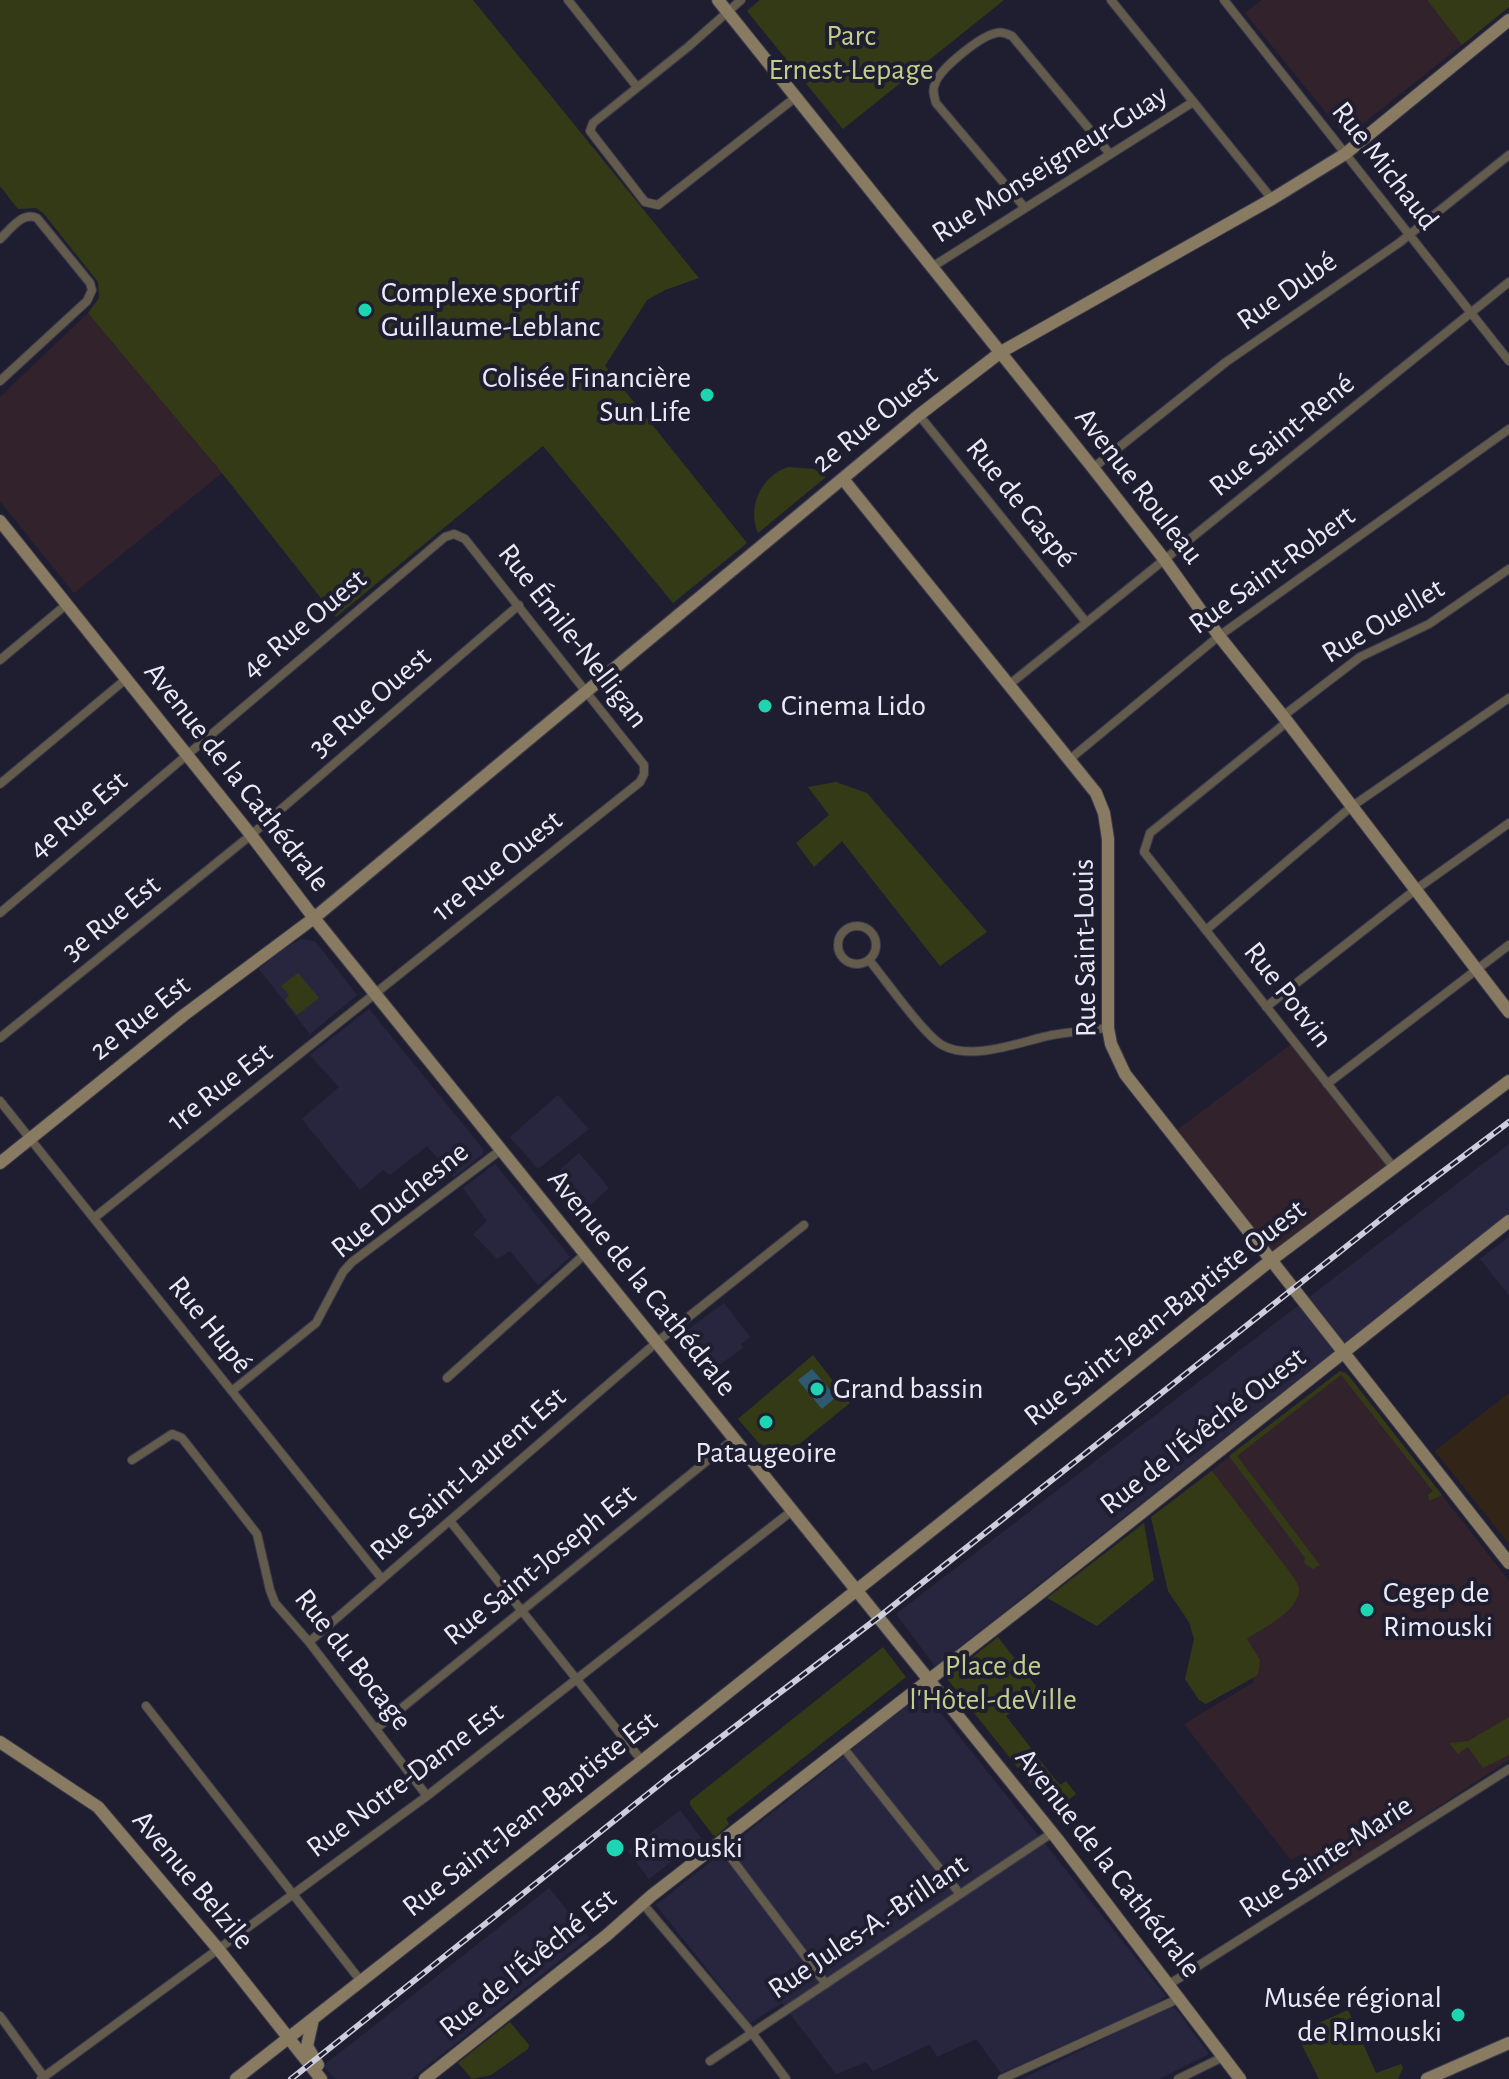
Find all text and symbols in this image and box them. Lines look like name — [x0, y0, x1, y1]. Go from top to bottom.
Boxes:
park label: Parc Ernest-Lepage — [768, 18, 934, 88]
street label: Rue Monseigneur-Guay — [926, 77, 1174, 251]
street label: Rue Michaud — [1324, 95, 1446, 237]
street label: Rue Dubé — [1230, 244, 1344, 338]
place label: Complexe sportif Guillaume-Leblanc — [381, 275, 600, 346]
marker: Complexe sportif Guillaume-Leblanc — [356, 301, 374, 319]
street label: 2e Rue Ouest — [805, 357, 945, 481]
place label: Colisée Financière Sun Life — [482, 360, 691, 430]
street label: Rue Saint-René — [1202, 365, 1362, 505]
marker: Colisée Financière Sun Life — [698, 386, 716, 404]
street label: Avenue Rouleau — [1067, 401, 1211, 571]
street label: Rue de Gaspé — [958, 431, 1084, 575]
street label: Rue Saint-Robert — [1182, 498, 1362, 642]
street label: Rue Émile-Nelligan — [490, 537, 656, 735]
street label: 4e Rue Ouest — [234, 561, 374, 687]
street label: Rue Ouellet — [1315, 570, 1451, 672]
street label: 3e Rue Ouest — [302, 639, 438, 765]
street label: Avenue de la Cathédrale — [136, 655, 338, 899]
place label: Cinema Lido — [781, 688, 926, 724]
marker: Cinema Lido — [756, 697, 774, 715]
street label: 4e Rue Est — [21, 763, 135, 867]
street label: 1re Rue Ouest — [424, 802, 570, 930]
street label: Rue Saint-Louis — [1065, 859, 1105, 1037]
street label: 3e Rue Est — [54, 867, 168, 969]
street label: Rue Potvin — [1236, 935, 1340, 1055]
street label: 2e Rue Est — [83, 968, 197, 1068]
street label: 1re Rue Est — [160, 1035, 280, 1139]
street label: Rue Duchesne — [324, 1134, 476, 1266]
street label: Avenue de la Cathédrale — [539, 1162, 745, 1404]
street label: Rue Saint-Jean-Baptiste Ouest — [1017, 1192, 1313, 1434]
street label: Rue Hupé — [160, 1269, 260, 1381]
street label: Rue de l'Évêché Ouest — [1093, 1339, 1313, 1523]
place label: Grand bassin — [833, 1371, 984, 1407]
street label: Rue Saint-Laurent Est — [363, 1379, 573, 1569]
marker: Grand bassin — [808, 1380, 826, 1398]
marker: Pataugeoire — [757, 1413, 775, 1431]
place label: Pataugeoire — [695, 1435, 837, 1471]
street label: Rue Saint-Joseph Est — [437, 1476, 643, 1654]
place label: Cegep de Rimouski — [1383, 1575, 1493, 1646]
street label: Rue du Bocage — [286, 1582, 420, 1738]
marker: Cegep de Rimouski — [1358, 1601, 1376, 1619]
park label: Place de l'Hôtel-deVille — [909, 1648, 1077, 1718]
street label: Rue Notre-Dame Est — [300, 1694, 510, 1866]
street label: Rue Saint-Jean-Baptiste Est — [395, 1703, 665, 1925]
street label: Avenue de la Cathédrale — [1007, 1741, 1209, 1985]
street label: Rue Sainte-Marie — [1233, 1788, 1419, 1926]
street label: Avenue Belzile — [124, 1803, 262, 1957]
place label: Rimouski — [633, 1830, 743, 1866]
marker: Rimouski — [604, 1837, 626, 1859]
street label: Rue Jules-A.-Brillant — [761, 1847, 975, 2007]
street label: Rue de l'Évêché Est — [432, 1881, 624, 2045]
place label: Musée régional de RImouski — [1264, 1980, 1442, 2050]
marker: Musée régional de RImouski — [1449, 2006, 1467, 2024]

